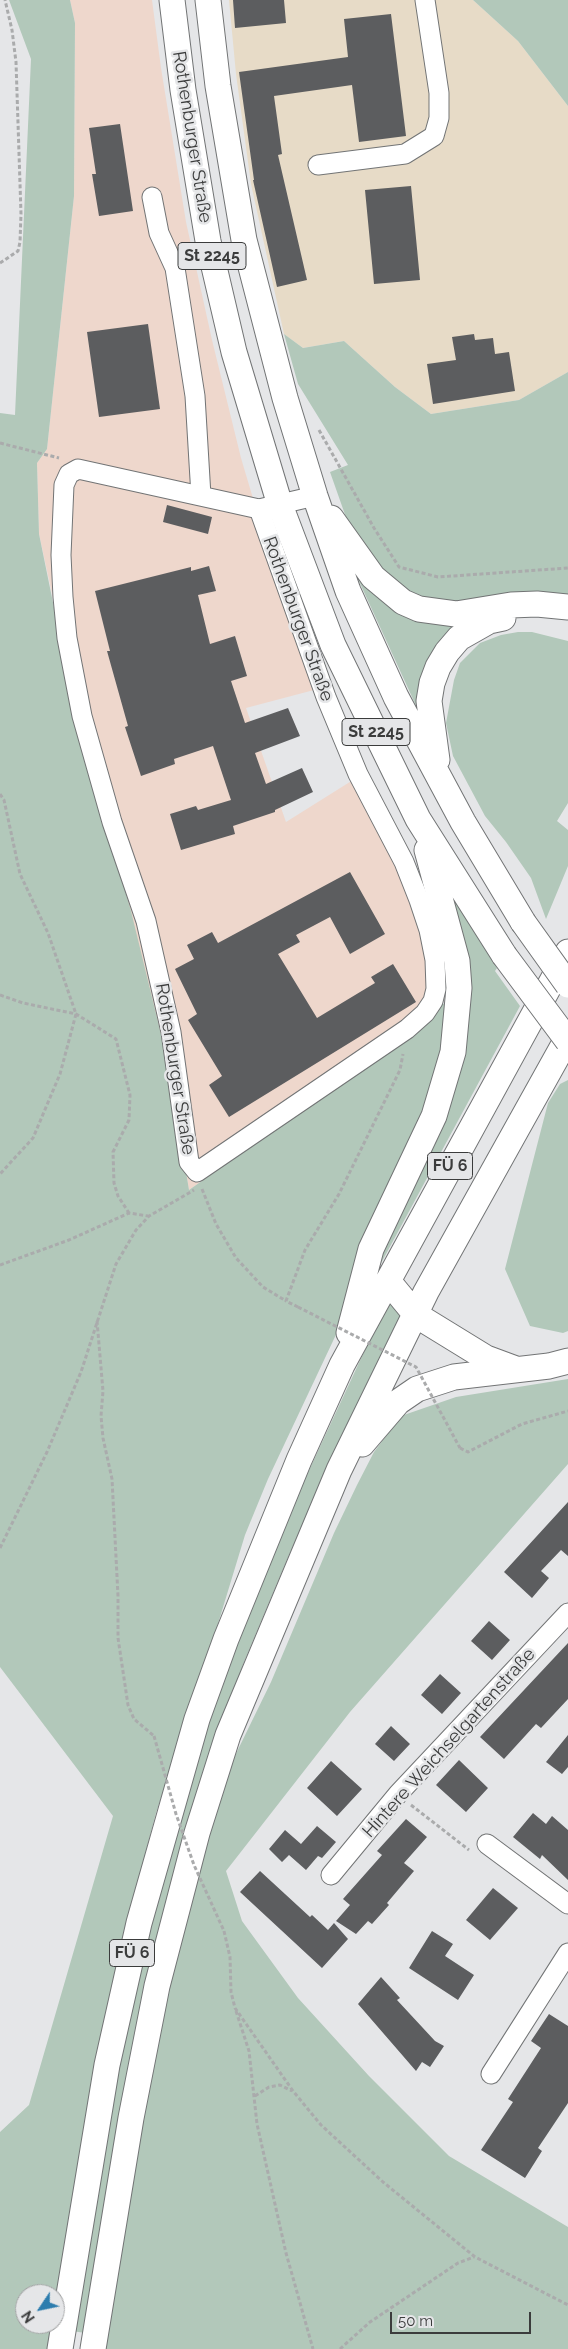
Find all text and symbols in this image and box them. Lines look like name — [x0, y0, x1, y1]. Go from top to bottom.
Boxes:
street label: Rothenburger Straße — [168, 50, 216, 224]
road number: St 2245 — [178, 242, 246, 270]
street label: Rothenburger Straße — [258, 534, 338, 704]
road number: St 2245 — [342, 719, 410, 746]
street label: Rothenburger Straße — [151, 982, 199, 1156]
road number: FÜ 6 — [428, 1152, 472, 1180]
street label: Hintere Weichselgartenstraße — [358, 1644, 540, 1842]
road number: FÜ 6 — [110, 1940, 154, 1966]
north arrow — [15, 2284, 65, 2334]
scale bar — [393, 2302, 534, 2334]
text: N — [19, 2308, 38, 2326]
text: 50 m — [398, 2312, 433, 2330]

